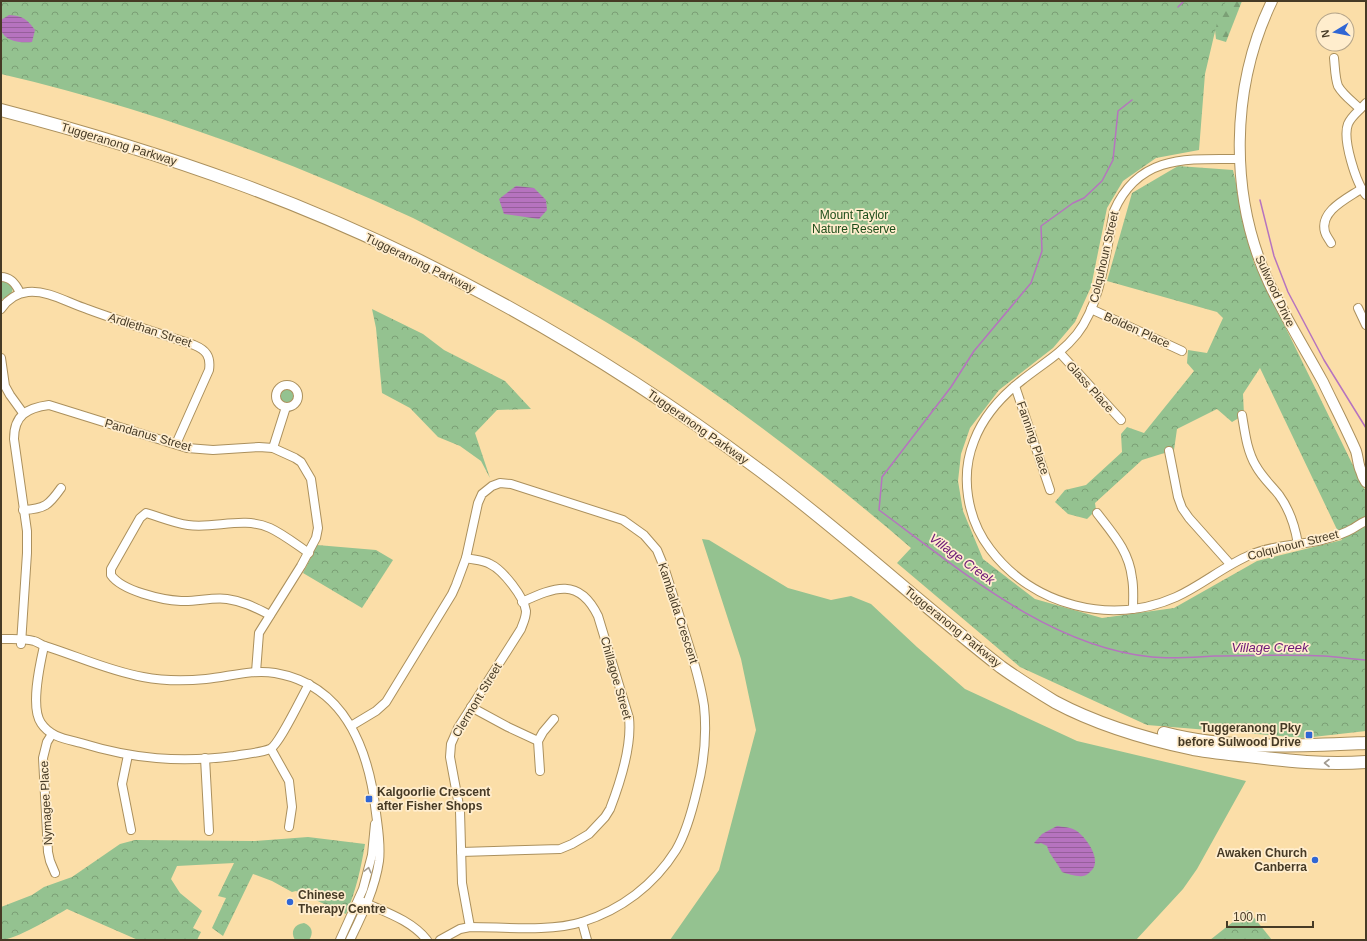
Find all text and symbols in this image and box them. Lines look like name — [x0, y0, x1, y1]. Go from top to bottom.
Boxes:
north arrow — [1315, 12, 1355, 52]
text: N — [1319, 29, 1332, 39]
street label: Tuggeranong Parkway — [59, 120, 179, 168]
park label: Mount Taylor Nature Reserve — [812, 208, 896, 236]
street label: Colquhoun Street — [1087, 209, 1121, 304]
street label: Tuggeranong Parkway — [363, 230, 477, 296]
street label: Sulwood Drive — [1252, 253, 1298, 329]
street label: Bolden Place — [1102, 309, 1172, 351]
street label: Ardlethan Street — [107, 310, 194, 350]
street label: Glass Place — [1063, 359, 1117, 416]
street label: Tuggeranong Parkway — [645, 387, 751, 467]
street label: Fanning Place — [1014, 399, 1052, 477]
street label: Pandanus Street — [103, 416, 194, 454]
street label: Colquhoun Street — [1246, 527, 1341, 563]
water label: Village Creek — [926, 530, 999, 589]
street label: Kambalda Crescent — [655, 561, 701, 666]
street label: Tuggeranong Parkway — [902, 584, 1004, 670]
street label: Chillagoe Street — [598, 635, 635, 722]
water label: Village Creek — [1231, 640, 1310, 655]
street label: Clermont Street — [449, 660, 505, 740]
place label: Tuggeranong Pky before Sulwood Drive — [1178, 721, 1301, 749]
marker: Tuggeranong Pky before Sulwood Drive — [1304, 730, 1314, 740]
one-way arrow — [1324, 759, 1330, 767]
street label: Nymagee Place — [37, 760, 55, 846]
place label: Kalgoorlie Crescent after Fisher Shops — [377, 785, 490, 813]
marker: Kalgoorlie Crescent after Fisher Shops — [364, 794, 374, 804]
place label: Awaken Church Canberra — [1217, 846, 1307, 874]
marker: Awaken Church Canberra — [1310, 855, 1320, 865]
one-way arrow — [363, 867, 372, 874]
place label: Chinese Therapy Centre — [298, 888, 386, 916]
marker: Chinese Therapy Centre — [285, 897, 295, 907]
scale bar — [1227, 903, 1313, 929]
text: 100 m — [1233, 910, 1266, 924]

